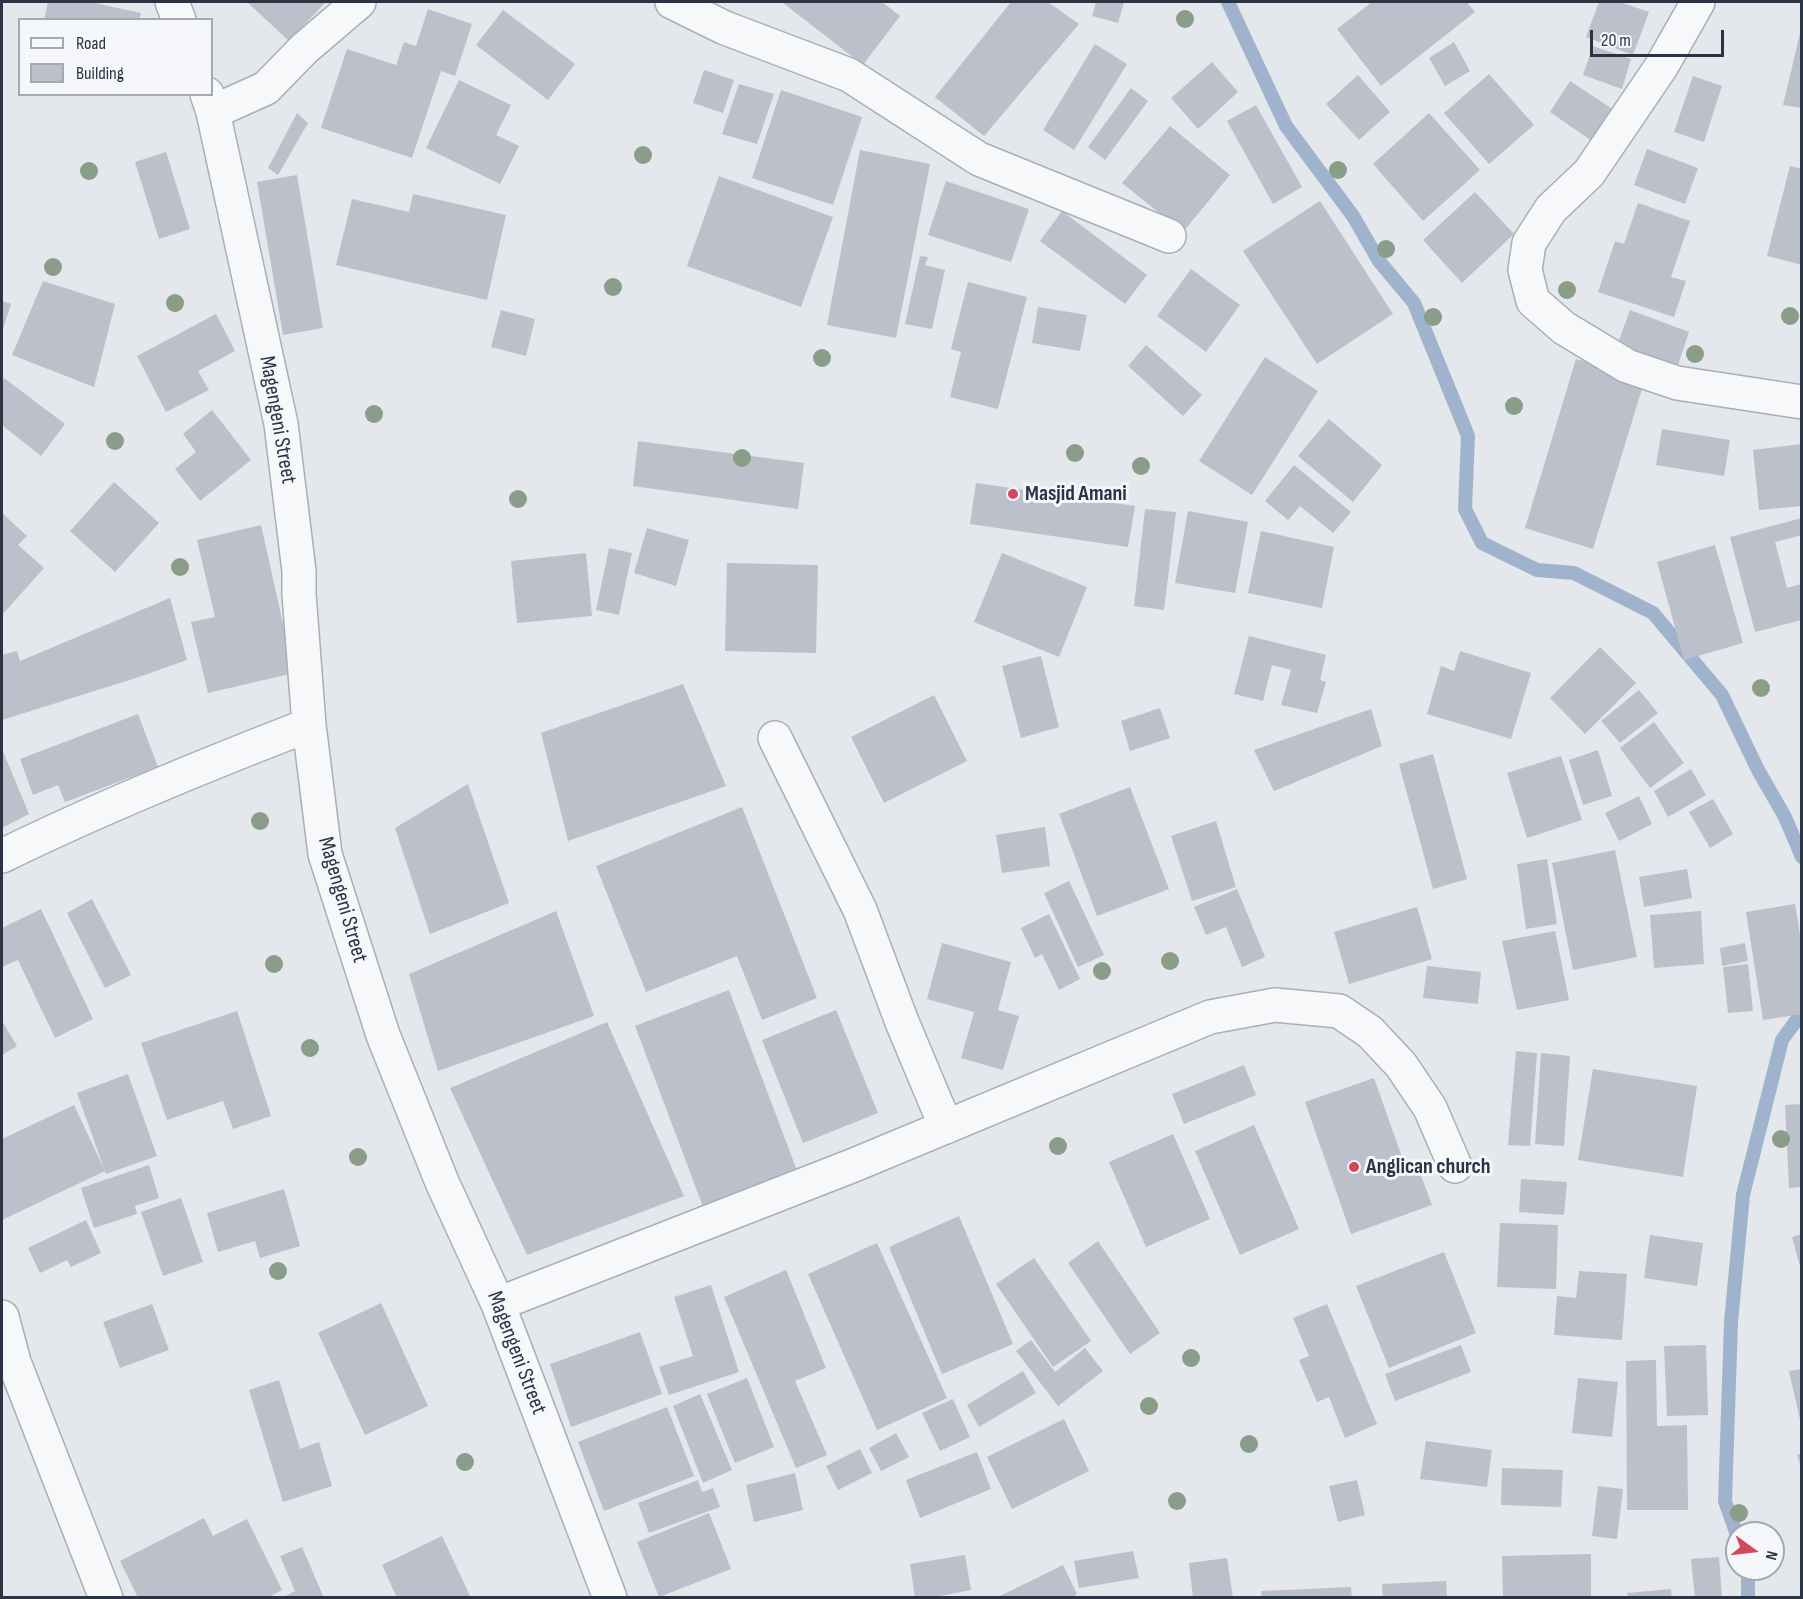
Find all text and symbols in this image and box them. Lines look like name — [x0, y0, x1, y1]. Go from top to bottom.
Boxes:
legend — [18, 18, 213, 96]
scale bar — [1593, 18, 1726, 56]
text: 20 m — [1601, 30, 1631, 51]
text: Road — [76, 33, 106, 54]
text: Building — [76, 63, 124, 84]
street label: Magengeni Street — [253, 354, 301, 486]
place label: Masjid Amani — [1025, 481, 1127, 507]
marker: Masjid Amani — [1006, 487, 1020, 501]
street label: Magengeni Street — [311, 834, 373, 966]
place label: Anglican church — [1366, 1154, 1491, 1180]
marker: Anglican church — [1347, 1160, 1361, 1174]
street label: Magengeni Street — [480, 1288, 552, 1418]
north arrow — [1725, 1521, 1785, 1581]
text: N — [1761, 1549, 1781, 1562]

